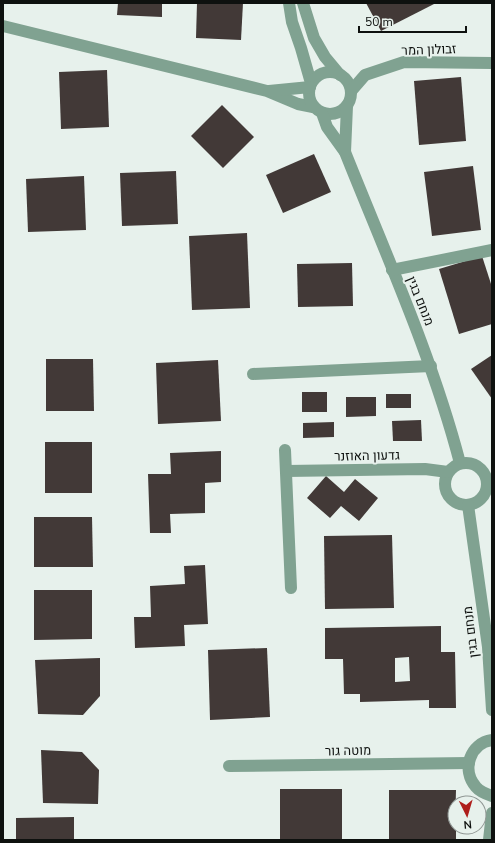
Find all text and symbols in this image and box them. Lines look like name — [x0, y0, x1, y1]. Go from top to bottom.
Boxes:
scale bar — [359, 8, 466, 34]
text: 50 m — [365, 14, 393, 30]
street label: זבולון המר — [401, 40, 457, 60]
street label: מנחם בגין — [402, 274, 438, 328]
street label: גדעון האוזנר — [334, 446, 400, 466]
street label: מנחם בגין — [459, 605, 483, 659]
street label: מוטה גור — [325, 742, 371, 760]
north arrow — [447, 795, 487, 835]
text: N — [463, 817, 473, 832]

